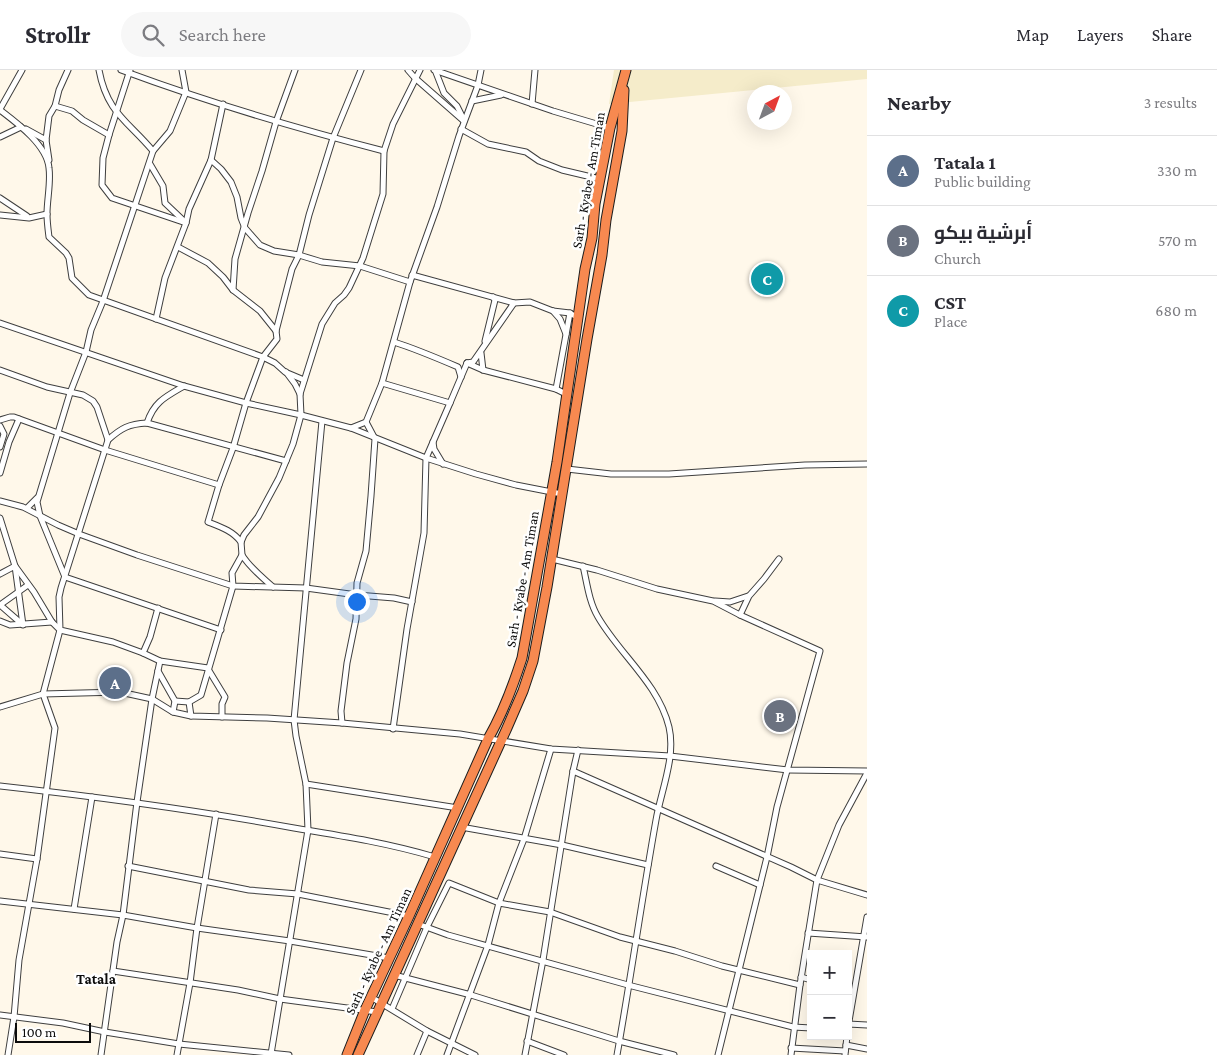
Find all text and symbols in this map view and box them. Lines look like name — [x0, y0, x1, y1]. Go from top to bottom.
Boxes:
search box — [121, 12, 471, 57]
text: Strollr — [25, 21, 91, 48]
icon: search — [139, 21, 167, 49]
text: Search here — [179, 24, 266, 45]
text: Map — [1016, 25, 1049, 45]
text: Layers — [1077, 25, 1124, 45]
text: Share — [1152, 25, 1192, 45]
north arrow — [747, 85, 792, 130]
text: Nearby — [887, 91, 951, 115]
text: 3 results — [1144, 94, 1197, 111]
street label: Sarh - Kyabe - Am Timan — [568, 110, 608, 249]
text: Tatala 1 — [934, 152, 996, 173]
text: A — [898, 162, 908, 179]
text: 330 m — [1157, 162, 1197, 179]
text: Public building — [934, 173, 1031, 190]
text: أبرشية بيكو — [934, 222, 1032, 243]
text: B — [898, 232, 908, 249]
text: 570 m — [1158, 232, 1197, 249]
text: Church — [934, 250, 981, 267]
pin: C — [751, 260, 783, 298]
text: CST — [934, 292, 966, 313]
text: C — [898, 302, 908, 319]
text: 680 m — [1155, 302, 1197, 319]
text: Place — [934, 313, 967, 330]
street label: Sarh - Kyabe - Am Timan — [502, 509, 542, 648]
your location — [344, 589, 370, 615]
pin: A — [99, 664, 131, 702]
pin: B — [764, 697, 796, 735]
street label: Sarh - Kyabe - Am Timan — [342, 885, 415, 1017]
map controls — [807, 950, 852, 1040]
button: + — [807, 950, 852, 995]
district label: Tatala — [76, 971, 117, 987]
button: − — [807, 995, 852, 1040]
scale bar — [15, 1020, 91, 1043]
text: 100 m — [22, 1024, 56, 1040]

